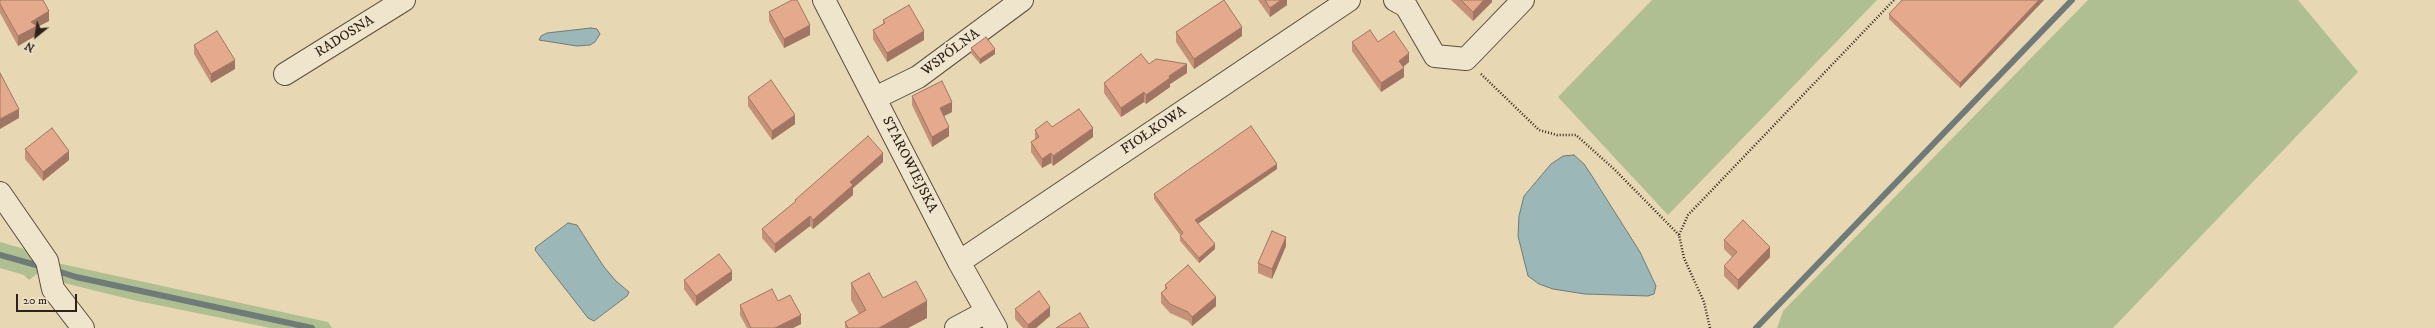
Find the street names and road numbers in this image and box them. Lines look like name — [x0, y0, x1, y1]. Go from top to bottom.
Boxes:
street label: RADOSNA — [313, 12, 377, 62]
street label: WSPÓLNA — [919, 26, 983, 80]
street label: FIOŁKOWA — [1118, 103, 1190, 159]
street label: STAROWIEJSKA — [878, 114, 940, 216]

